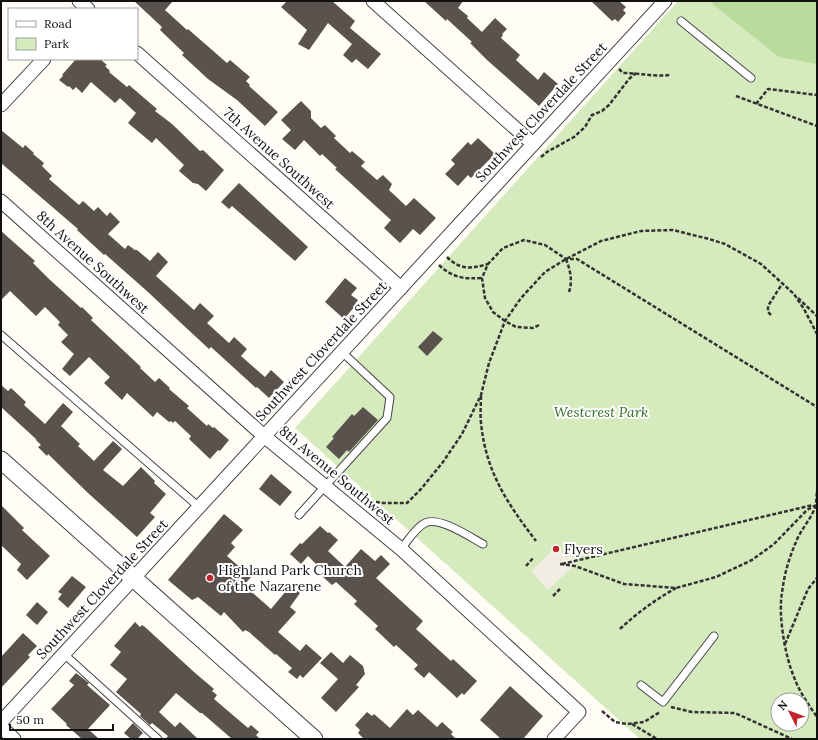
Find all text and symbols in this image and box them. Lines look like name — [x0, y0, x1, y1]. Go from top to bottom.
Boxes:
legend — [8, 8, 138, 60]
text: Road — [44, 16, 72, 31]
text: Park — [44, 36, 70, 51]
street label: Southwest Cloverdale Street — [471, 38, 611, 186]
street label: 7th Avenue Southwest — [220, 103, 339, 213]
street label: 8th Avenue Southwest — [33, 207, 153, 318]
street label: Southwest Cloverdale Street — [251, 277, 391, 425]
park label: Westcrest Park — [554, 403, 648, 421]
street label: 8th Avenue Southwest — [276, 421, 399, 529]
street label: Southwest Cloverdale Street — [32, 515, 172, 663]
place label: Flyers — [564, 540, 603, 558]
marker: Flyers — [551, 544, 561, 554]
place label: Highland Park Church of the Nazarene — [218, 561, 362, 595]
marker: Highland Park Church of the Nazarene — [205, 573, 215, 583]
north arrow — [770, 692, 810, 732]
text: N — [775, 697, 791, 713]
scale bar — [10, 706, 113, 732]
text: 50 m — [16, 712, 44, 727]

